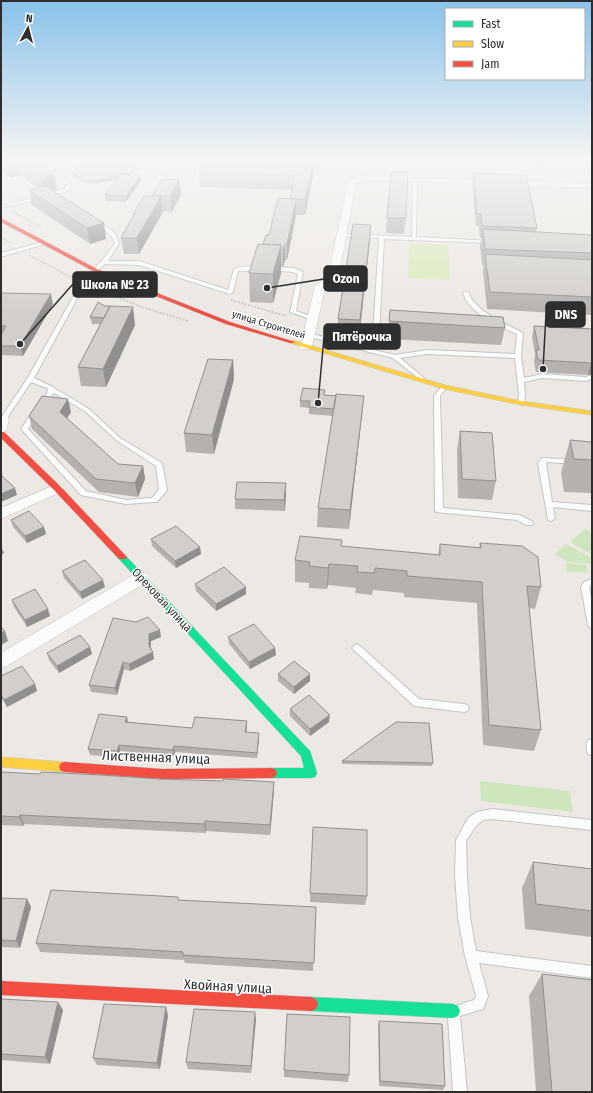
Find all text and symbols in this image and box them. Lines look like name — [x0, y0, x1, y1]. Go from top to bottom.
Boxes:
north arrow — [8, 8, 48, 48]
legend — [445, 8, 585, 80]
text: N — [25, 12, 33, 25]
text: Fast — [481, 17, 500, 31]
text: Slow — [481, 37, 504, 51]
text: Jam — [481, 57, 499, 71]
callout: Ozon — [324, 266, 367, 291]
text: Ozon — [332, 271, 360, 286]
callout: Школа № 23 — [73, 272, 157, 297]
text: Школа № 23 — [81, 277, 149, 292]
callout: DNS — [546, 302, 585, 327]
text: DNS — [555, 307, 577, 322]
street label: улица Строителей — [231, 308, 307, 342]
callout: Пятёрочка — [324, 324, 400, 349]
text: Пятёрочка — [332, 329, 392, 344]
street label: Ореховая улица — [129, 565, 195, 635]
street label: Лиственная улица — [102, 747, 211, 768]
street label: Хвойная улица — [183, 976, 273, 997]

